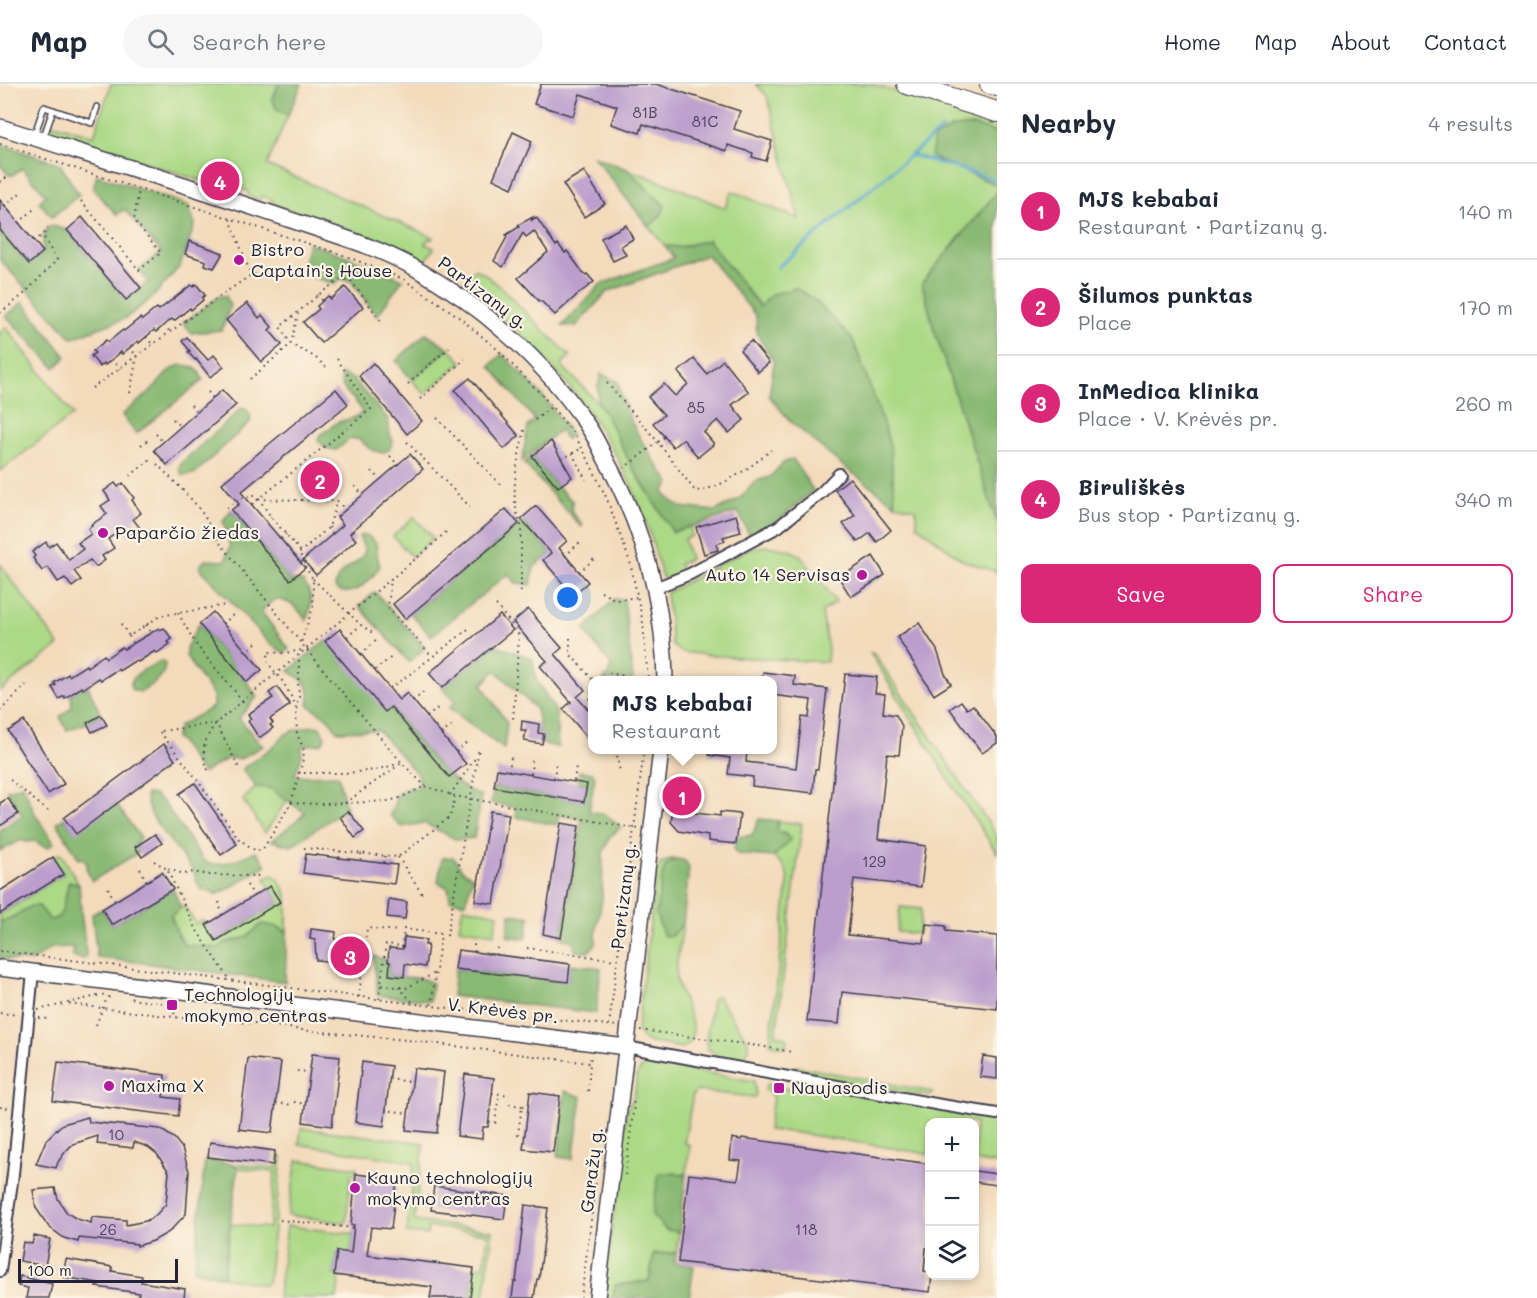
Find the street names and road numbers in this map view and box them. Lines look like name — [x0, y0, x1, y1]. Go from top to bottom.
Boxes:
street label: Partizanų g. — [434, 250, 534, 334]
street label: Partizanų g. — [605, 841, 641, 951]
street label: V. Krėvės pr. — [446, 991, 560, 1029]
street label: Garažų g. — [574, 1126, 608, 1214]

